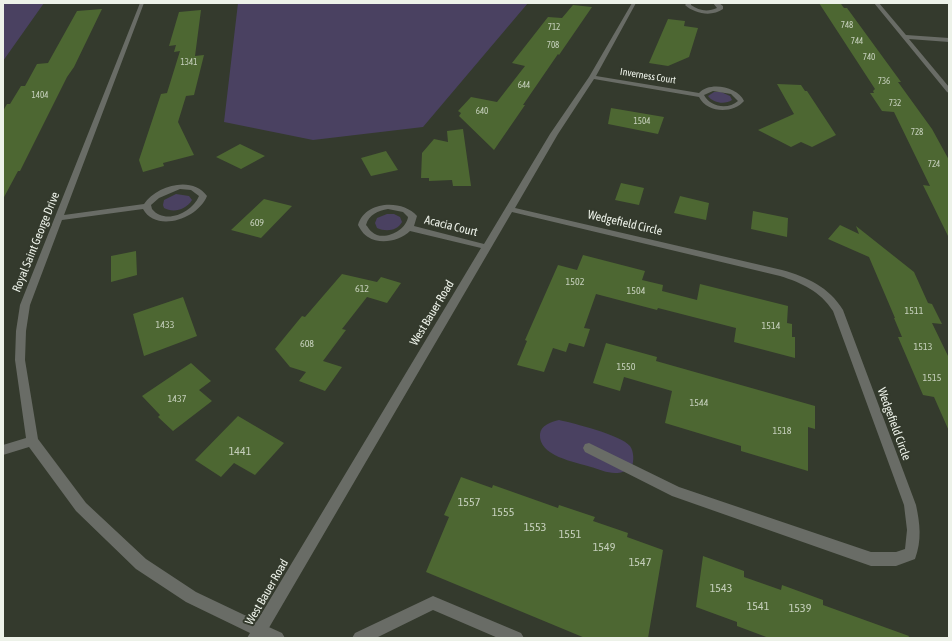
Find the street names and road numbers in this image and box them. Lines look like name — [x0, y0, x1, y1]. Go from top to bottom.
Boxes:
street label: Inverness Court — [619, 66, 677, 86]
street label: Royal Saint George Drive — [9, 190, 63, 294]
street label: Wedgefield Circle — [586, 207, 664, 239]
street label: Acacia Court — [423, 212, 479, 240]
street label: West Bauer Road — [407, 278, 457, 348]
street label: Wedgefield Circle — [874, 386, 914, 462]
street label: West Bauer Road — [242, 556, 292, 628]

